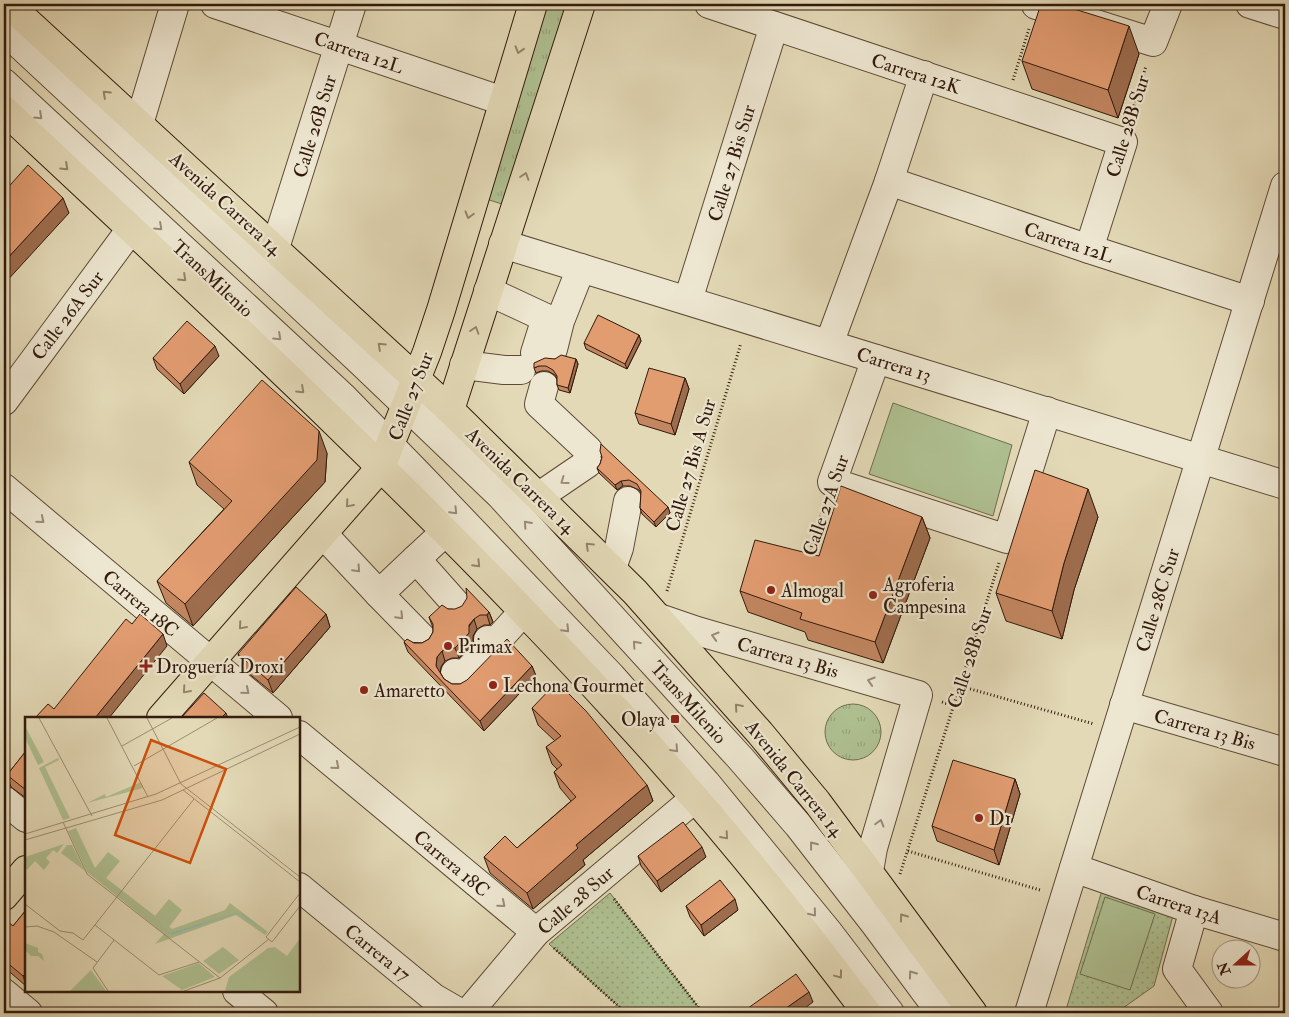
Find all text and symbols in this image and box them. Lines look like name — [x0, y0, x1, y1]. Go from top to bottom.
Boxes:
street label: Carrera 12L — [311, 26, 407, 79]
one-way arrow — [514, 46, 524, 54]
street label: Carrera 12K — [868, 48, 964, 100]
street label: Calle 26B Sur — [288, 72, 342, 181]
street label: Calle 28B Sur — [1101, 72, 1155, 180]
one-way arrow — [103, 91, 112, 100]
street label: Calle 27 Bis Sur — [703, 102, 761, 225]
one-way arrow — [34, 110, 43, 119]
street label: Avenida Carrera 14 — [163, 146, 287, 261]
one-way arrow — [59, 161, 68, 170]
one-way arrow — [520, 172, 530, 180]
one-way arrow — [465, 210, 475, 219]
street label: Carrera 12L — [1021, 217, 1117, 269]
one-way arrow — [153, 221, 162, 230]
street label: TransMilenio — [166, 235, 258, 323]
street label: Calle 26A Sur — [26, 266, 109, 365]
one-way arrow — [178, 272, 187, 281]
one-way arrow — [470, 327, 480, 335]
one-way arrow — [272, 331, 281, 340]
street label: Carrera 13 — [854, 342, 934, 388]
one-way arrow — [377, 343, 386, 352]
street label: Calle 27 Sur — [383, 349, 439, 444]
one-way arrow — [296, 384, 305, 393]
street label: Calle 27 Bis A Sur — [661, 396, 721, 534]
street label: Avenida Carrera 14 — [460, 422, 581, 540]
street label: Calle 27A Sur — [798, 452, 854, 559]
one-way arrow — [560, 475, 570, 484]
one-way arrow — [347, 498, 355, 507]
one-way arrow — [448, 505, 457, 514]
one-way arrow — [35, 514, 44, 522]
one-way arrow — [524, 521, 533, 530]
one-way arrow — [586, 543, 595, 552]
street label: Calle 28C Sur — [1131, 546, 1185, 655]
one-way arrow — [471, 558, 480, 567]
one-way arrow — [351, 564, 360, 573]
street label: Carrera 18C — [97, 565, 183, 643]
place label: Agroferia Campesina — [882, 573, 966, 620]
place label: Almogal — [780, 579, 844, 603]
marker: Almogal — [765, 584, 777, 596]
marker: Agroferia Campesina — [867, 589, 879, 601]
street label: Calle 28B Sur — [942, 603, 998, 711]
one-way arrow — [394, 610, 403, 619]
one-way arrow — [239, 620, 248, 629]
one-way arrow — [560, 623, 569, 632]
one-way arrow — [711, 631, 719, 642]
street label: Carrera 13 Bis — [734, 632, 841, 684]
place label: Primax — [458, 635, 513, 659]
marker: Primax — [442, 640, 454, 652]
one-way arrow — [633, 641, 642, 650]
place label: Droguería Droxi — [156, 655, 284, 679]
street label: TransMilenio — [645, 656, 732, 749]
marker: Droguería Droxi — [140, 660, 152, 672]
place label: Lechona Gourmet — [503, 674, 644, 698]
one-way arrow — [867, 677, 876, 687]
place label: Amaretto — [373, 679, 445, 703]
marker: Lechona Gourmet — [487, 679, 499, 691]
one-way arrow — [182, 684, 191, 693]
marker: Amaretto — [358, 684, 370, 696]
one-way arrow — [240, 686, 249, 694]
one-way arrow — [735, 704, 744, 713]
street label: Carrera 13 Bis — [1151, 704, 1258, 756]
place label: Olaya — [621, 708, 665, 732]
marker: Olaya — [669, 713, 681, 725]
street label: Avenida Carrera 14 — [739, 715, 849, 842]
inset map — [25, 717, 300, 992]
one-way arrow — [670, 743, 679, 752]
one-way arrow — [331, 761, 340, 770]
place label: D1 — [989, 807, 1011, 831]
marker: D1 — [973, 812, 985, 824]
one-way arrow — [875, 820, 885, 828]
street label: Carrera 18C — [408, 825, 494, 903]
one-way arrow — [720, 830, 729, 839]
one-way arrow — [811, 842, 819, 851]
street label: Calle 28 Sur — [533, 861, 619, 940]
street label: Carrera 13A — [1133, 880, 1225, 930]
one-way arrow — [496, 898, 505, 907]
one-way arrow — [808, 908, 817, 917]
one-way arrow — [900, 913, 909, 923]
street label: Carrera 17 — [339, 919, 415, 987]
north arrow — [1212, 940, 1262, 990]
text: N — [1214, 959, 1235, 978]
one-way arrow — [833, 969, 841, 978]
one-way arrow — [909, 970, 918, 980]

